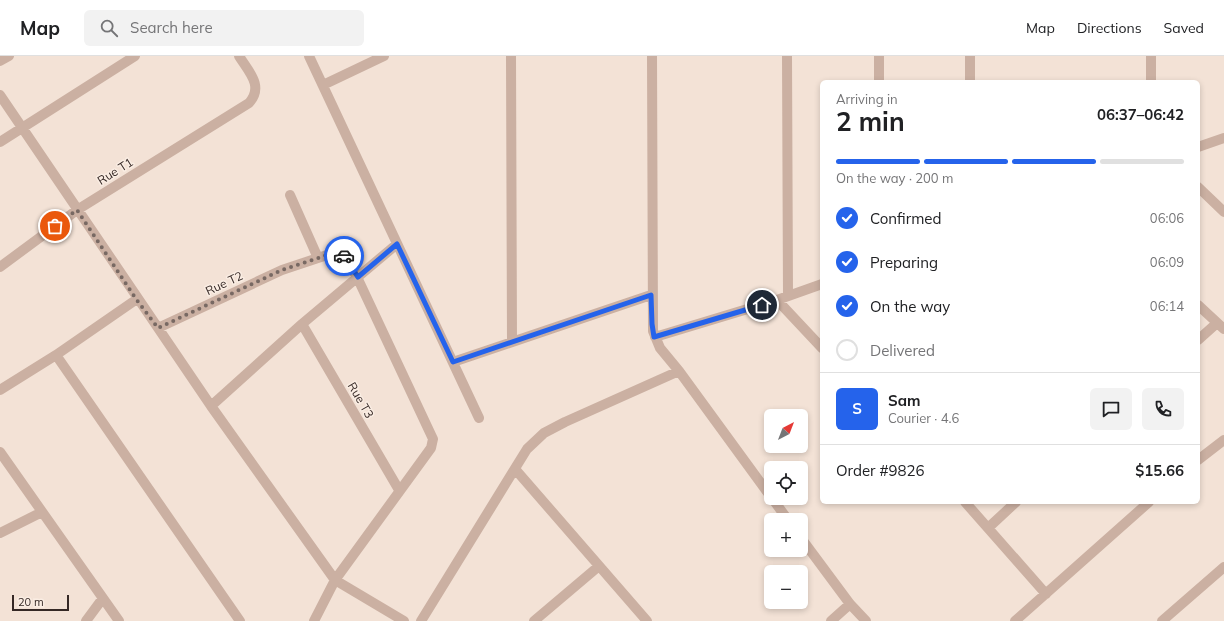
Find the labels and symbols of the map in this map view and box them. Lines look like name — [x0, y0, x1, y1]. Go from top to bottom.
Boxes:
street label: Rue T1 — [94, 154, 136, 188]
pin — [38, 209, 72, 243]
courier — [324, 236, 364, 276]
street label: Rue T2 — [203, 268, 245, 298]
pin — [745, 288, 779, 322]
street label: Rue T3 — [345, 379, 377, 421]
north arrow — [764, 409, 808, 453]
scale bar — [12, 593, 69, 612]

